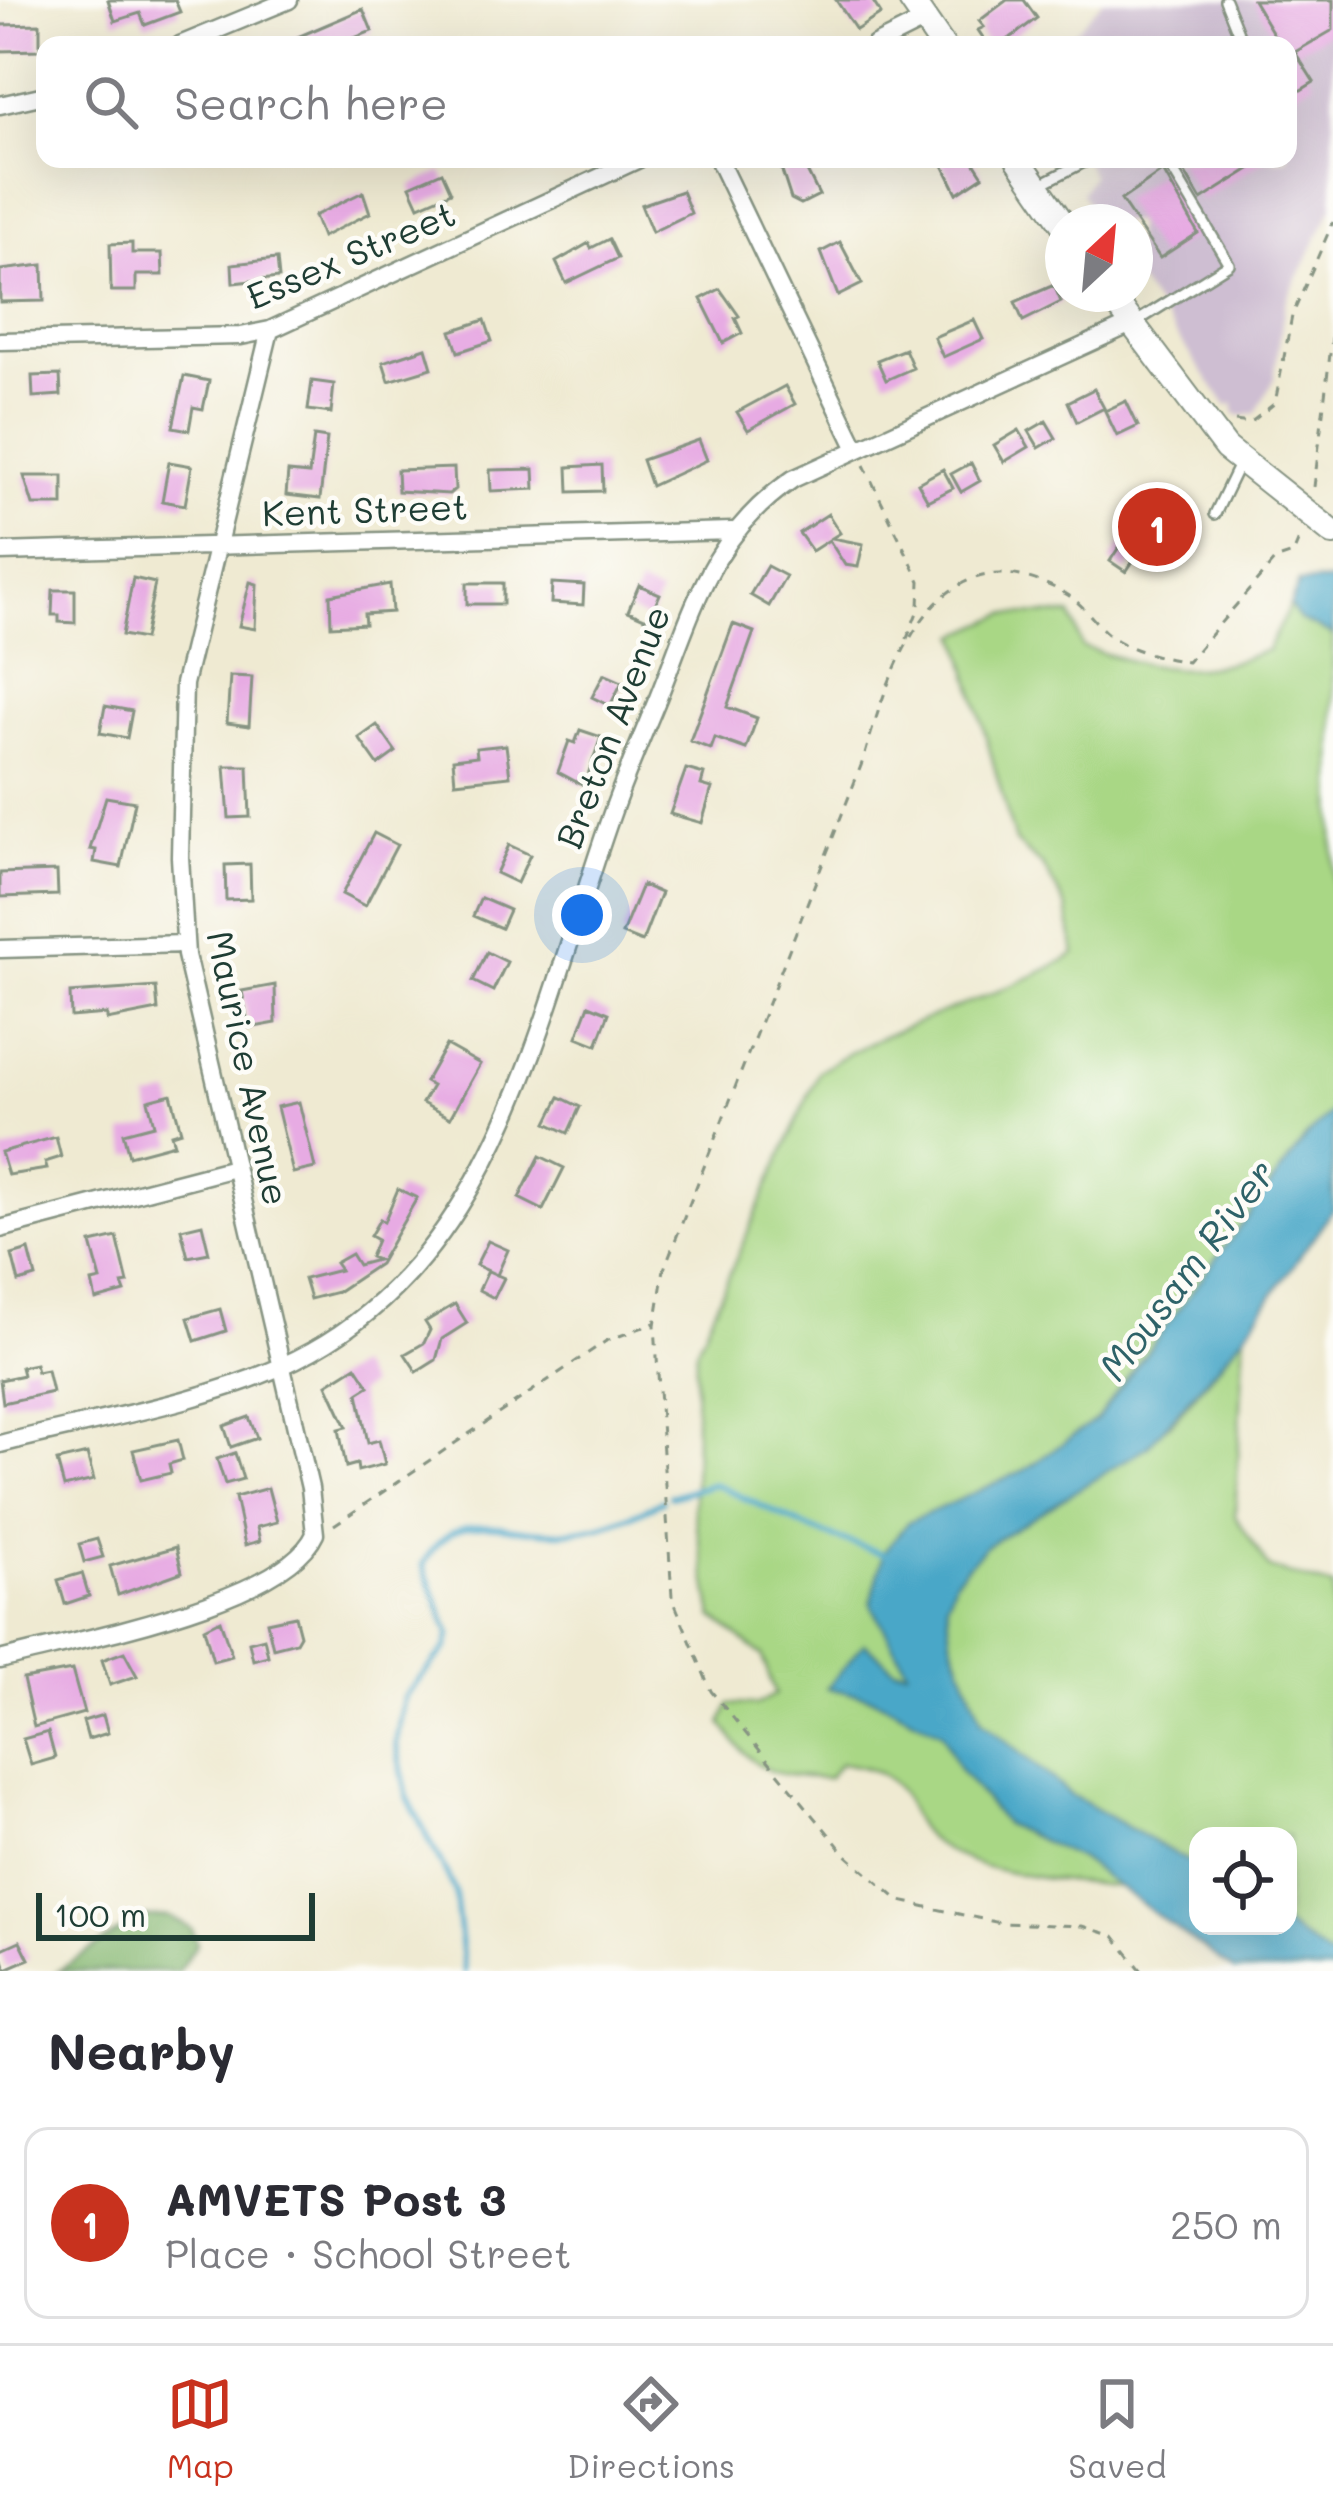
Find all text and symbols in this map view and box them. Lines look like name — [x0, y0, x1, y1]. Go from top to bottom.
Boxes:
search box — [36, 36, 1297, 168]
icon: search — [78, 69, 144, 135]
text: Search here — [174, 73, 448, 131]
street label: Essex Street — [239, 189, 462, 319]
north arrow — [1045, 204, 1153, 312]
street label: Kent Street — [261, 481, 469, 536]
pin: 1 — [1118, 482, 1196, 572]
street label: Breton Avenue — [544, 599, 679, 854]
your location — [552, 885, 612, 945]
street label: Maurice Avenue — [197, 926, 302, 1209]
water label: Mousam River — [1086, 1148, 1285, 1390]
map controls — [1189, 1827, 1297, 1935]
button: locate — [1189, 1827, 1297, 1935]
scale bar — [36, 1887, 315, 1940]
text: 100 m — [54, 1892, 146, 1935]
text: Nearby — [48, 2016, 235, 2083]
text: AMVETS Post 3 — [165, 2169, 506, 2227]
text: 1 — [81, 2198, 99, 2249]
text: 250 m — [1170, 2198, 1282, 2249]
text: Place · School Street — [165, 2227, 572, 2278]
tab: Map — [167, 2371, 234, 2486]
tab: Directions — [567, 2371, 735, 2486]
tab: Saved — [1068, 2371, 1166, 2486]

